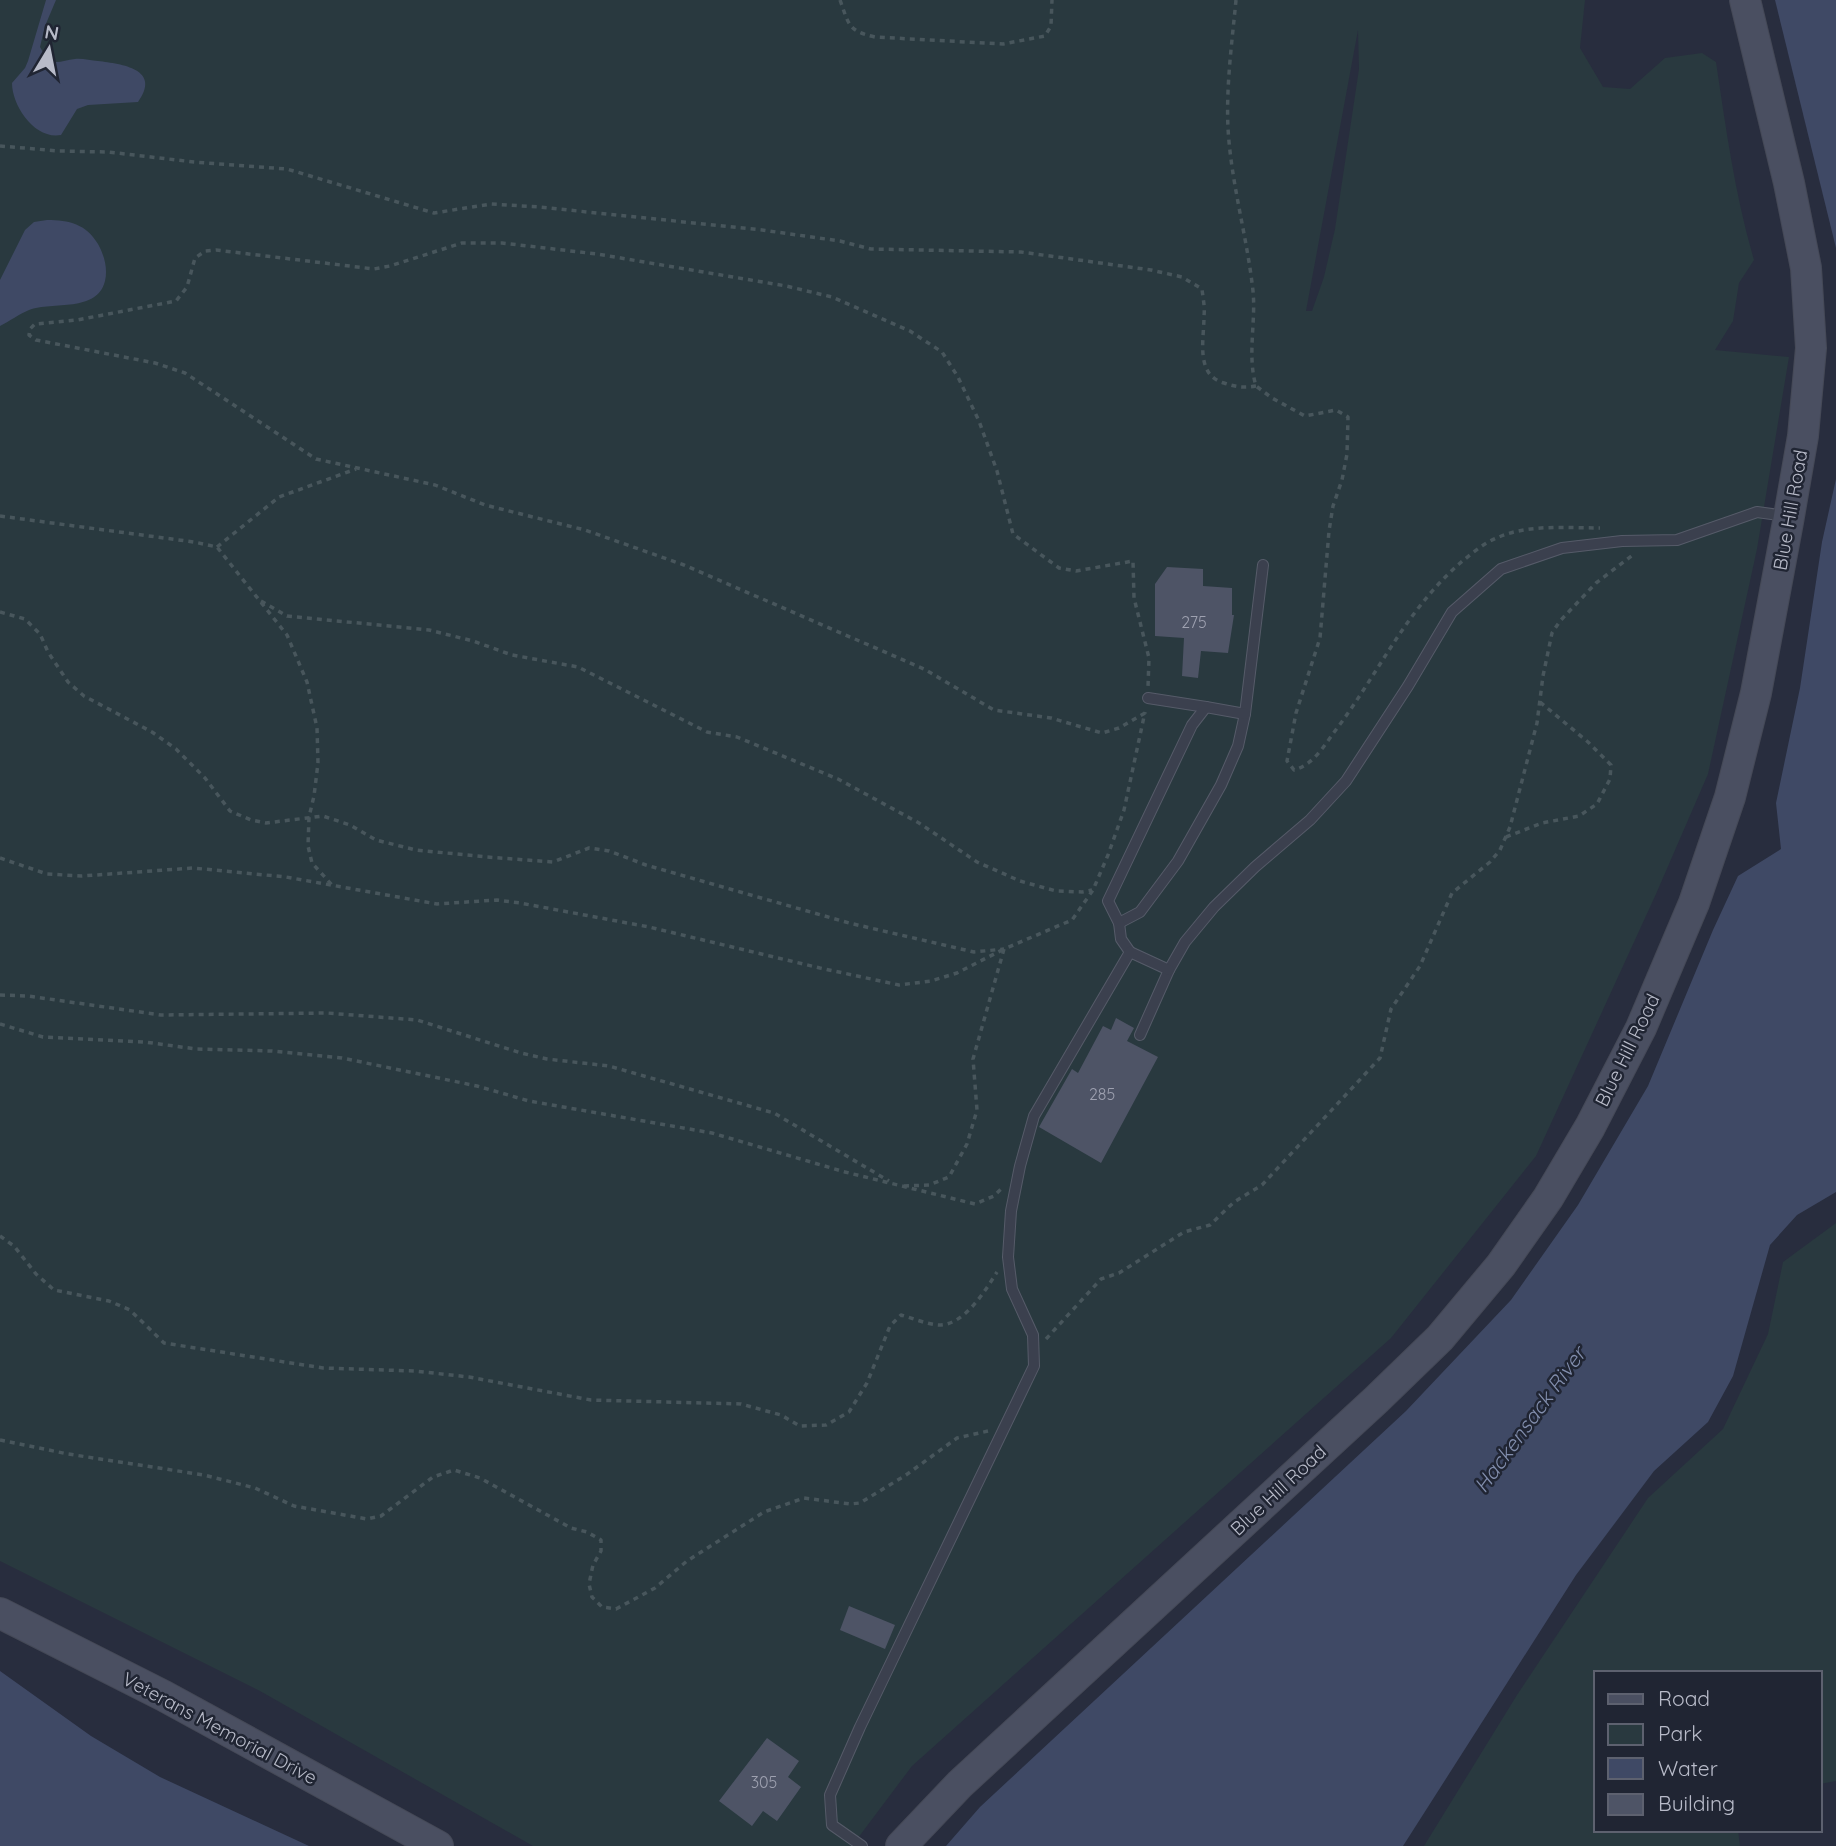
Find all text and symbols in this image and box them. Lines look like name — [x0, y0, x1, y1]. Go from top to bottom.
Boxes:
north arrow — [14, 14, 84, 84]
text: N — [43, 19, 61, 45]
street label: Blue Hill Road — [1768, 448, 1812, 572]
house number: 275 — [1181, 612, 1207, 632]
street label: Blue Hill Road — [1589, 990, 1665, 1110]
house number: 285 — [1089, 1084, 1115, 1104]
water label: Hackensack River — [1468, 1339, 1592, 1497]
street label: Blue Hill Road — [1225, 1440, 1331, 1540]
street label: Veterans Memorial Drive — [119, 1666, 321, 1790]
legend — [1594, 1671, 1822, 1832]
text: Road — [1658, 1685, 1710, 1711]
text: Park — [1658, 1720, 1702, 1746]
text: Water — [1658, 1755, 1718, 1781]
house number: 305 — [751, 1772, 777, 1792]
text: Building — [1658, 1790, 1735, 1816]

